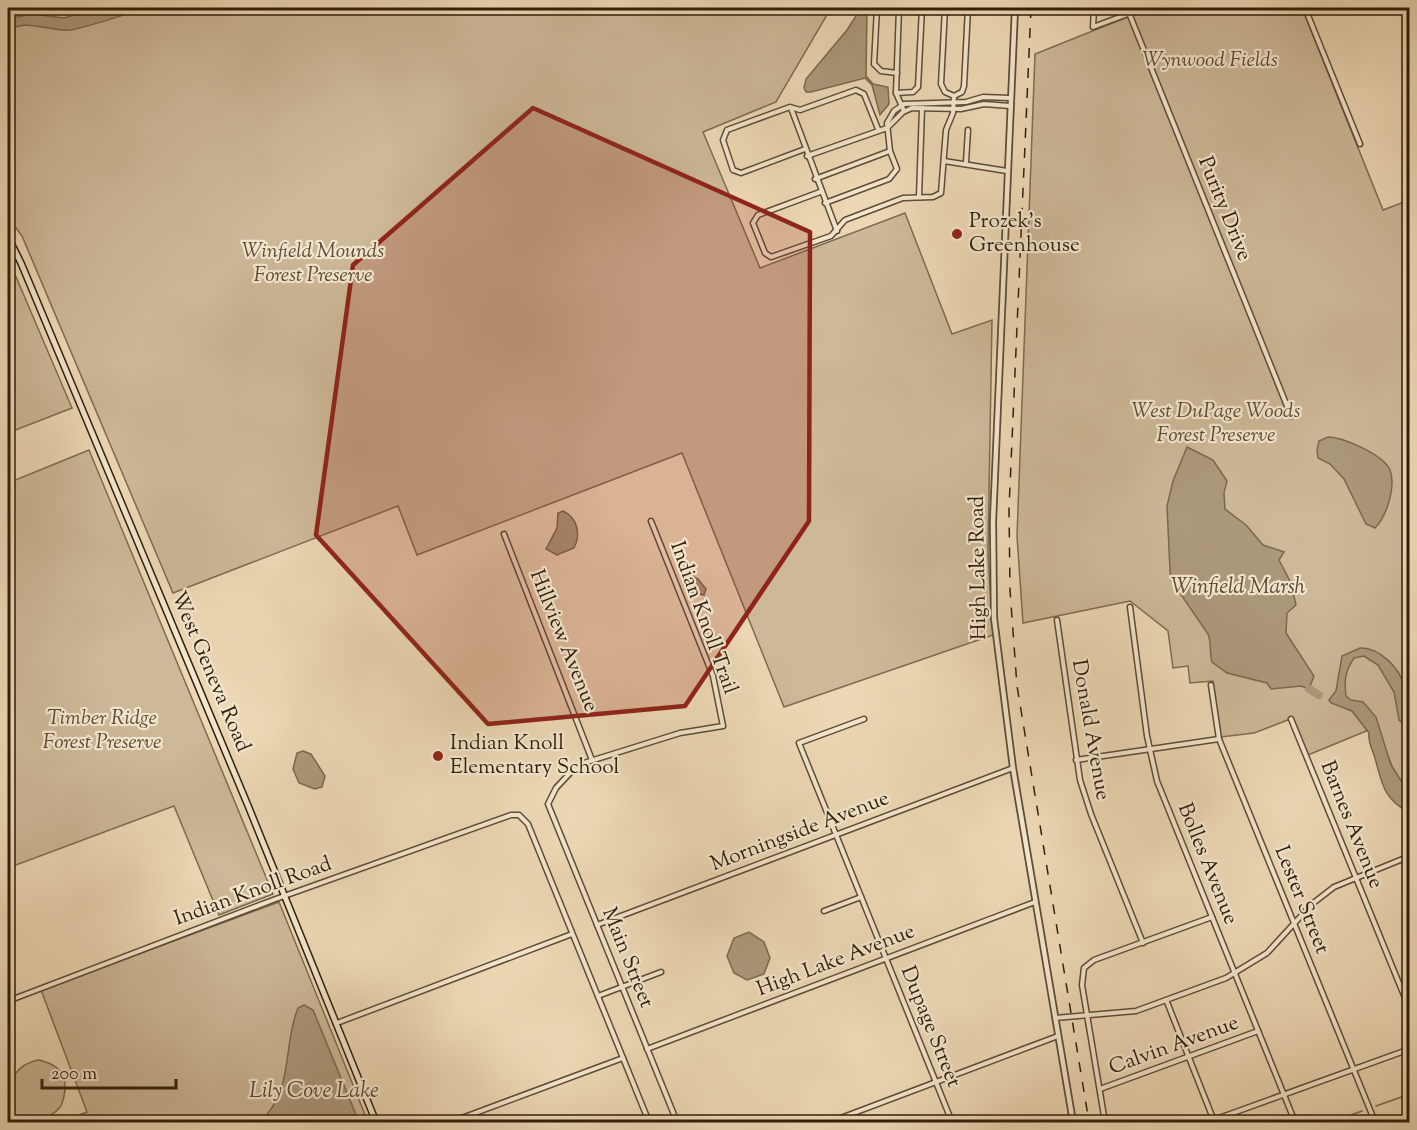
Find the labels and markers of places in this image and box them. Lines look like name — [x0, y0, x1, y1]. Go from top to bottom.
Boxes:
place label: Prozek's Greenhouse — [969, 207, 1080, 261]
marker: Prozek's Greenhouse — [950, 227, 964, 241]
place label: Indian Knoll Elementary School — [450, 729, 620, 783]
marker: Indian Knoll Elementary School — [431, 749, 445, 763]

